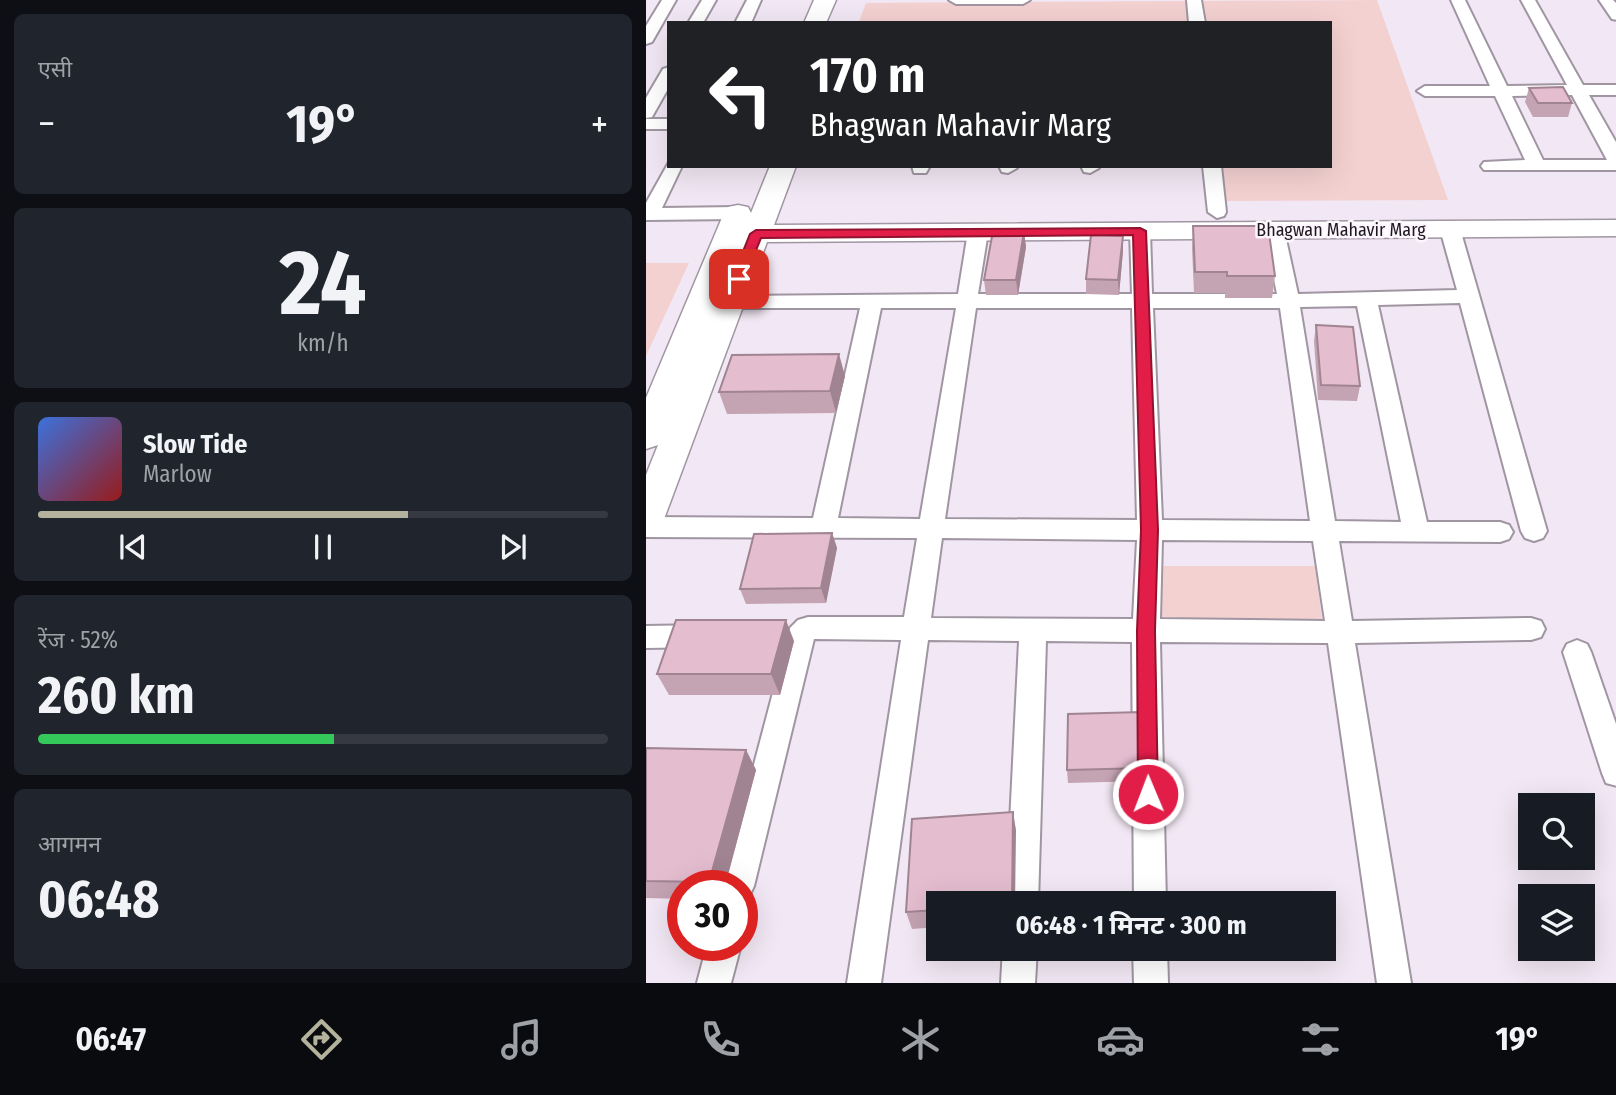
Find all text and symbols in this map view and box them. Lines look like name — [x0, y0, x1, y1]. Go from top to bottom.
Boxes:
text: 170 m — [810, 46, 926, 105]
icon: left — [695, 49, 786, 140]
text: एसी — [38, 55, 72, 83]
text: 19° — [286, 93, 360, 156]
text: − — [38, 101, 55, 147]
text: + — [591, 101, 608, 147]
text: Bhagwan Mahavir Marg — [810, 106, 1111, 144]
street label: Bhagwan Mahavir Marg — [1256, 219, 1426, 241]
text: 24 — [279, 229, 367, 338]
pin — [709, 249, 769, 309]
icon: arrive — [720, 260, 758, 298]
text: km/h — [297, 329, 349, 357]
text: Slow Tide — [143, 429, 247, 460]
text: Marlow — [143, 460, 212, 488]
icon: previous — [114, 528, 152, 566]
icon: pause — [304, 528, 342, 566]
icon: next — [494, 528, 532, 566]
text: रेंज · 52% — [38, 626, 118, 654]
text: 260 km — [38, 664, 195, 727]
position arrow — [1111, 757, 1185, 831]
map controls — [1518, 793, 1595, 961]
button: search — [1518, 793, 1595, 870]
text: आगमन — [38, 830, 101, 858]
text: 06:48 — [38, 868, 159, 931]
speed limit sign: 30 — [667, 870, 758, 961]
button: layers — [1518, 884, 1595, 961]
text: 06:48 · 1 मिनट · 300 m — [1015, 910, 1247, 941]
icon: directions — [297, 1015, 346, 1064]
icon: music — [497, 1015, 546, 1064]
icon: phone — [696, 1015, 745, 1064]
icon: climate — [896, 1015, 945, 1064]
icon: car — [1096, 1015, 1145, 1064]
icon: filters — [1296, 1015, 1345, 1064]
text: 06:47 — [75, 1020, 146, 1058]
text: 19° — [1496, 1020, 1541, 1058]

